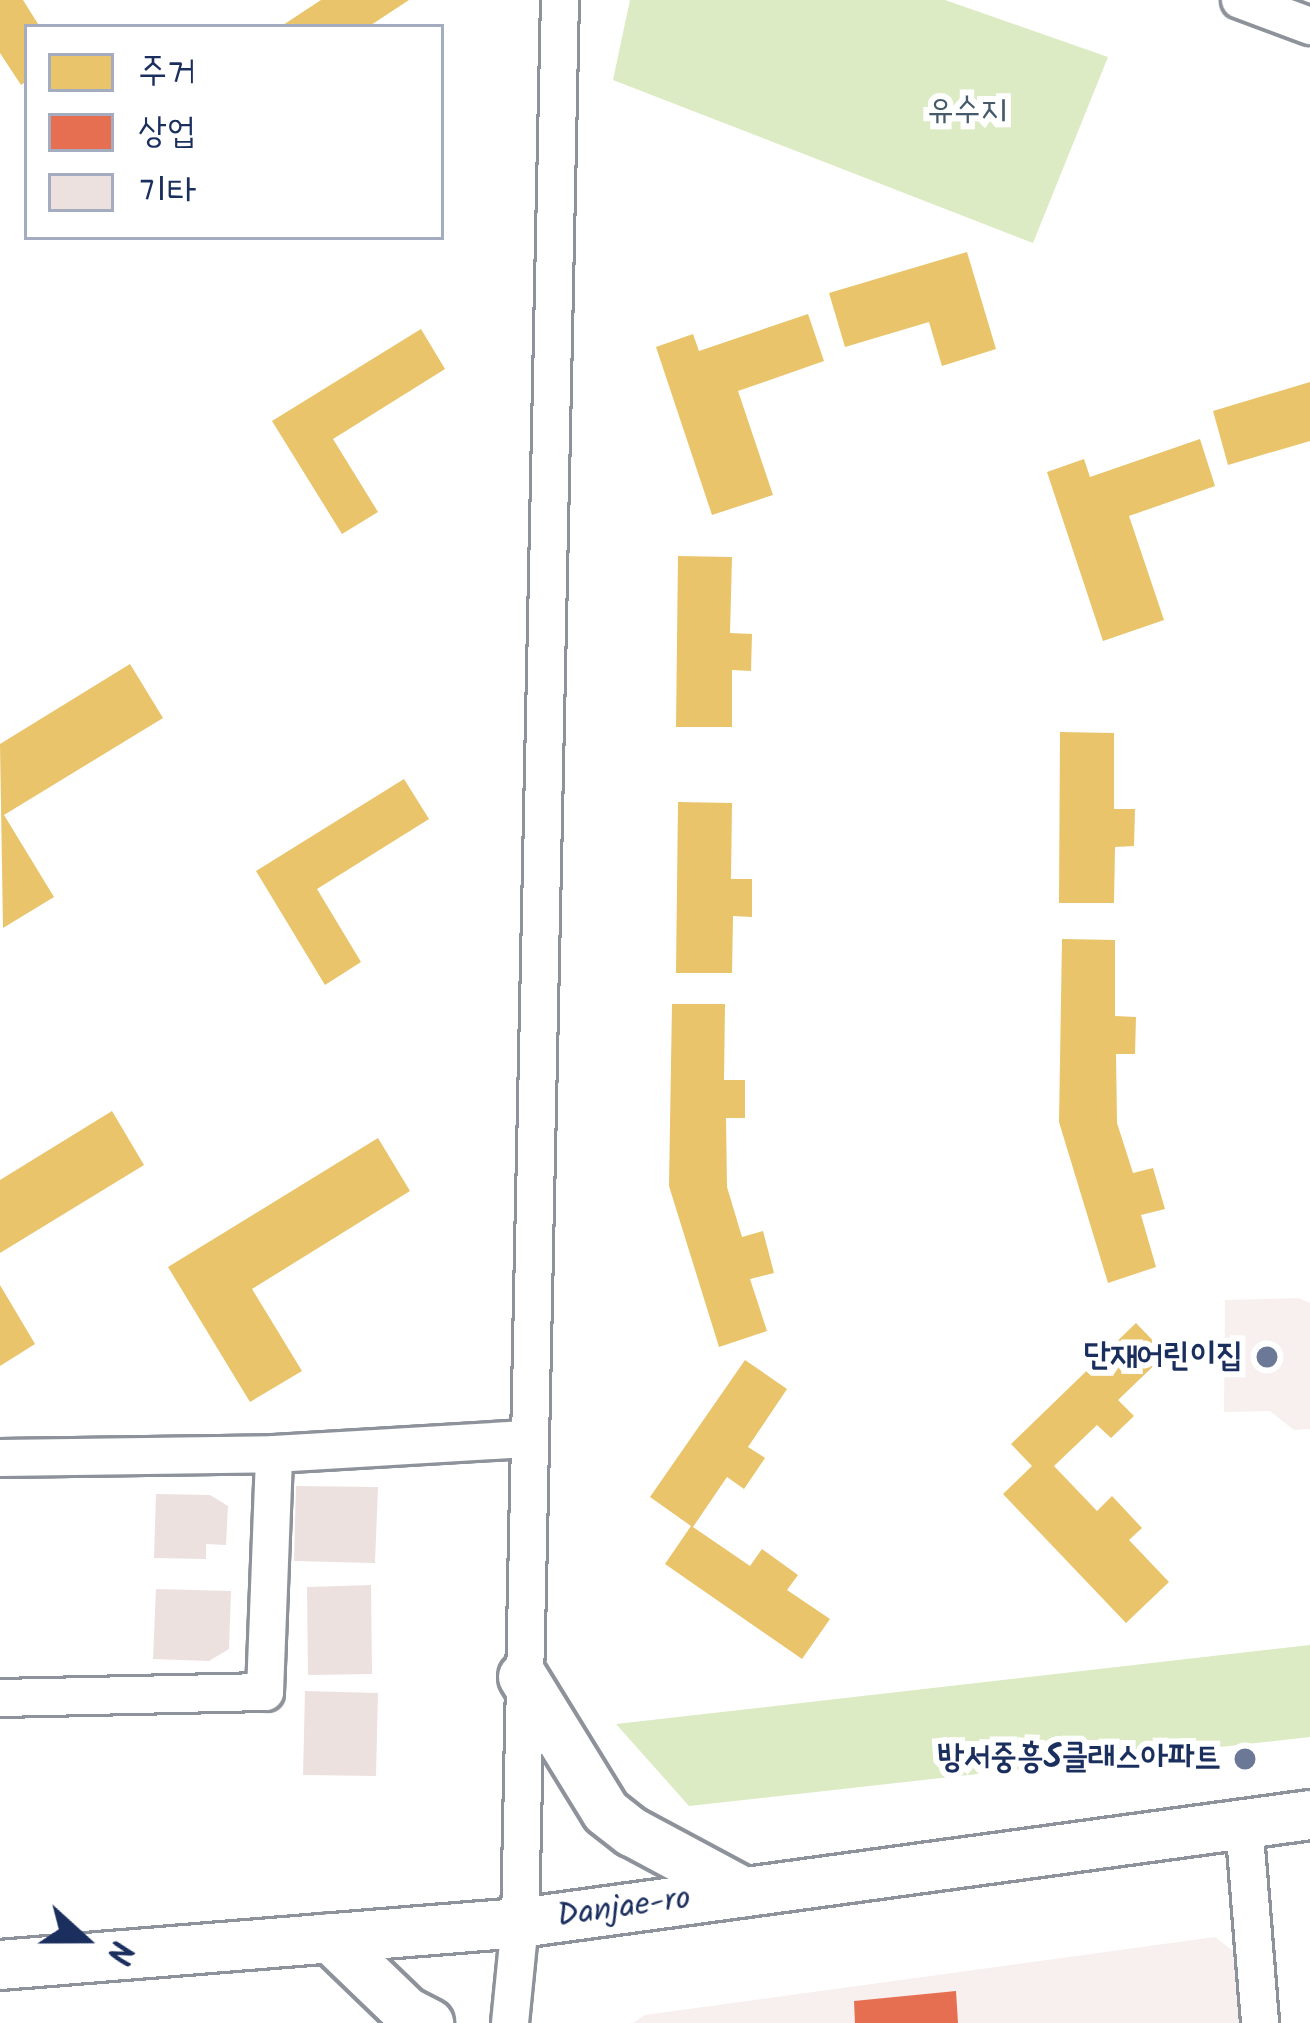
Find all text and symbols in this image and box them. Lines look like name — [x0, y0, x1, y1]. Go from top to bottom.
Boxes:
legend — [24, 24, 444, 240]
text: 주거 — [138, 44, 196, 101]
park label: 유수지 — [927, 92, 1007, 132]
text: 상업 — [138, 104, 196, 161]
text: 기타 — [138, 164, 196, 221]
place label: 단재어린이집 — [1084, 1337, 1243, 1377]
marker: 단재어린이집 — [1254, 1344, 1280, 1370]
place label: 방서중흥S클래스아파트 — [937, 1739, 1221, 1779]
marker: 방서중흥S클래스아파트 — [1232, 1746, 1258, 1772]
north arrow — [24, 1879, 144, 1999]
street label: Danjae-ro — [555, 1880, 693, 1938]
text: N — [90, 1933, 147, 1971]

